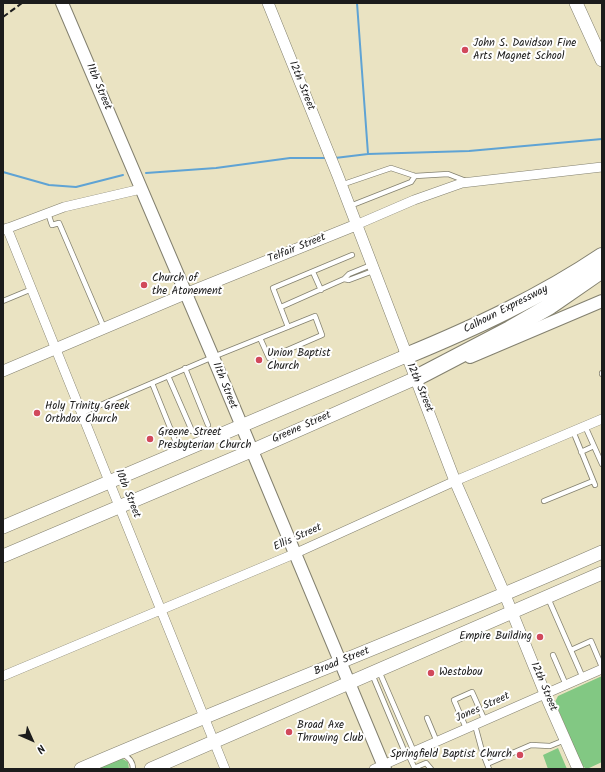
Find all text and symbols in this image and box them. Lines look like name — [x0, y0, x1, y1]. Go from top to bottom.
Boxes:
place label: John S. Davidson Fine Arts Magnet School — [473, 37, 576, 63]
marker: John S. Davidson Fine Arts Magnet School — [460, 45, 470, 55]
street label: 12th Street — [285, 59, 317, 113]
street label: 11th Street — [82, 62, 114, 112]
street label: Telfair Street — [266, 231, 328, 267]
place label: Church of the Atonement — [152, 272, 222, 298]
marker: Church of the Atonement — [139, 280, 149, 290]
street label: Calhoun Expressway — [462, 283, 550, 337]
place label: Union Baptist Church — [267, 347, 331, 373]
marker: Union Baptist Church — [254, 355, 264, 365]
street label: 11th Street — [209, 361, 239, 411]
street label: 12th Street — [403, 361, 435, 415]
place label: Holy Trinity Greek Orthdox Church — [45, 400, 129, 426]
marker: Holy Trinity Greek Orthdox Church — [32, 408, 42, 418]
street label: Greene Street — [270, 409, 334, 447]
place label: Greene Street Presbyterian Church — [158, 426, 251, 452]
marker: Greene Street Presbyterian Church — [145, 434, 155, 444]
street label: 10th Street — [111, 468, 143, 520]
street label: Ellis Street — [272, 522, 324, 554]
place label: Empire Building — [459, 630, 532, 644]
marker: Empire Building — [535, 632, 545, 642]
street label: Broad Street — [312, 645, 372, 679]
street label: 12th Street — [527, 660, 559, 714]
place label: Westobou — [439, 666, 483, 680]
marker: Westobou — [426, 668, 436, 678]
street label: Jones Street — [454, 690, 512, 726]
place label: Broad Axe Throwing Club — [297, 719, 363, 745]
north arrow — [12, 720, 52, 760]
marker: Broad Axe Throwing Club — [284, 727, 294, 737]
text: N — [32, 740, 49, 757]
place label: Springfield Baptist Church — [390, 748, 512, 762]
marker: Springfield Baptist Church — [515, 750, 525, 760]

